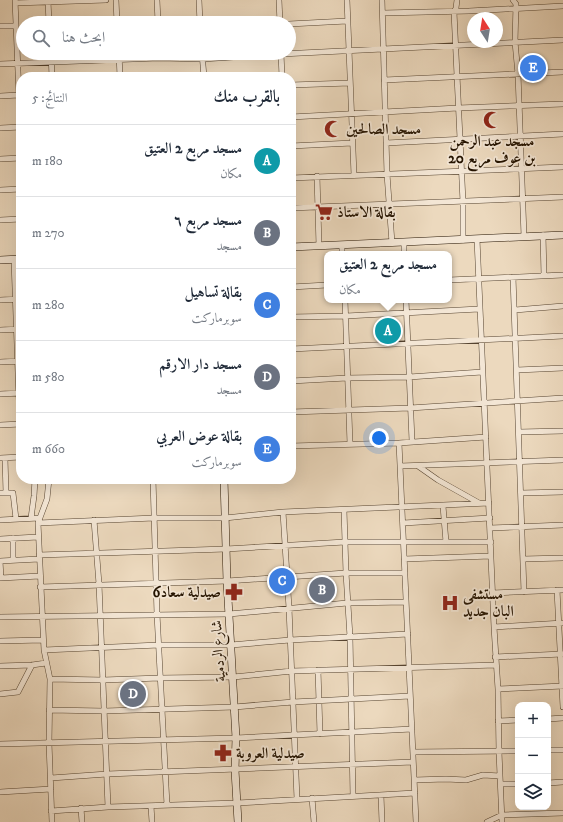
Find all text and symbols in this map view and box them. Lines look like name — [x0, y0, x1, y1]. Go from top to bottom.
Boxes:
north arrow — [467, 12, 503, 48]
search box — [16, 16, 296, 60]
icon: search — [30, 27, 52, 49]
text: ابحث هنا — [62, 28, 105, 47]
pin: E — [520, 53, 546, 83]
text: بالقرب منك — [214, 86, 280, 108]
text: النتائج: 5 — [32, 90, 67, 106]
mosque icon: مسجد عبد الرحمن بن عوف مربع 20 — [482, 110, 502, 130]
mosque icon: مسجد الصالحين — [323, 119, 343, 139]
place label: مسجد الصالحين — [346, 120, 421, 139]
place label: مسجد عبد الرحمن بن عوف مربع 20 — [448, 132, 536, 172]
text: مسجد مربع 2 العتيق — [144, 139, 242, 158]
text: 180 m — [32, 153, 63, 169]
text: A — [263, 153, 271, 169]
text: مكان — [220, 166, 242, 182]
supermarket icon: بقالة الاستاذ — [314, 202, 334, 222]
place label: بقالة الاستاذ — [337, 203, 396, 222]
text: مسجد مربع ٦ — [174, 211, 242, 230]
text: 270 m — [32, 225, 65, 241]
text: B — [263, 225, 271, 241]
text: مسجد — [216, 238, 242, 254]
popup — [324, 251, 452, 303]
text: مسجد مربع 2 العتيق — [339, 255, 437, 274]
text: مكان — [339, 282, 361, 298]
text: بقالة تساهيل — [184, 283, 242, 302]
text: 280 m — [32, 297, 64, 313]
text: C — [263, 297, 271, 313]
text: سوبرماركت — [192, 310, 242, 326]
pin: A — [375, 316, 401, 346]
text: مسجد دار الارقم — [159, 355, 242, 374]
text: 580 m — [32, 369, 65, 385]
text: D — [262, 369, 272, 385]
text: مسجد — [216, 382, 242, 398]
text: بقالة عوض العربي — [156, 427, 242, 446]
your location — [369, 428, 389, 448]
text: 660 m — [32, 441, 65, 457]
text: E — [262, 441, 272, 457]
text: سوبرماركت — [192, 454, 242, 470]
pin: C — [269, 566, 295, 596]
pin: B — [309, 575, 335, 605]
pharmacy icon: صيدلية سعاد6 — [224, 582, 244, 602]
place label: صيدلية سعاد6 — [153, 583, 221, 602]
place label: مستشفى البان جديد — [462, 585, 514, 621]
hospital icon: مستشفى البان جديد — [440, 593, 460, 613]
street label: شارع الردمية — [207, 619, 233, 683]
pin: D — [120, 679, 146, 709]
map controls — [515, 702, 551, 810]
button: + — [515, 702, 551, 738]
button: − — [515, 738, 551, 774]
pharmacy icon: صيدلية العروبة — [213, 743, 233, 763]
place label: صيدلية العروبة — [236, 744, 305, 763]
button: layers — [515, 774, 551, 810]

